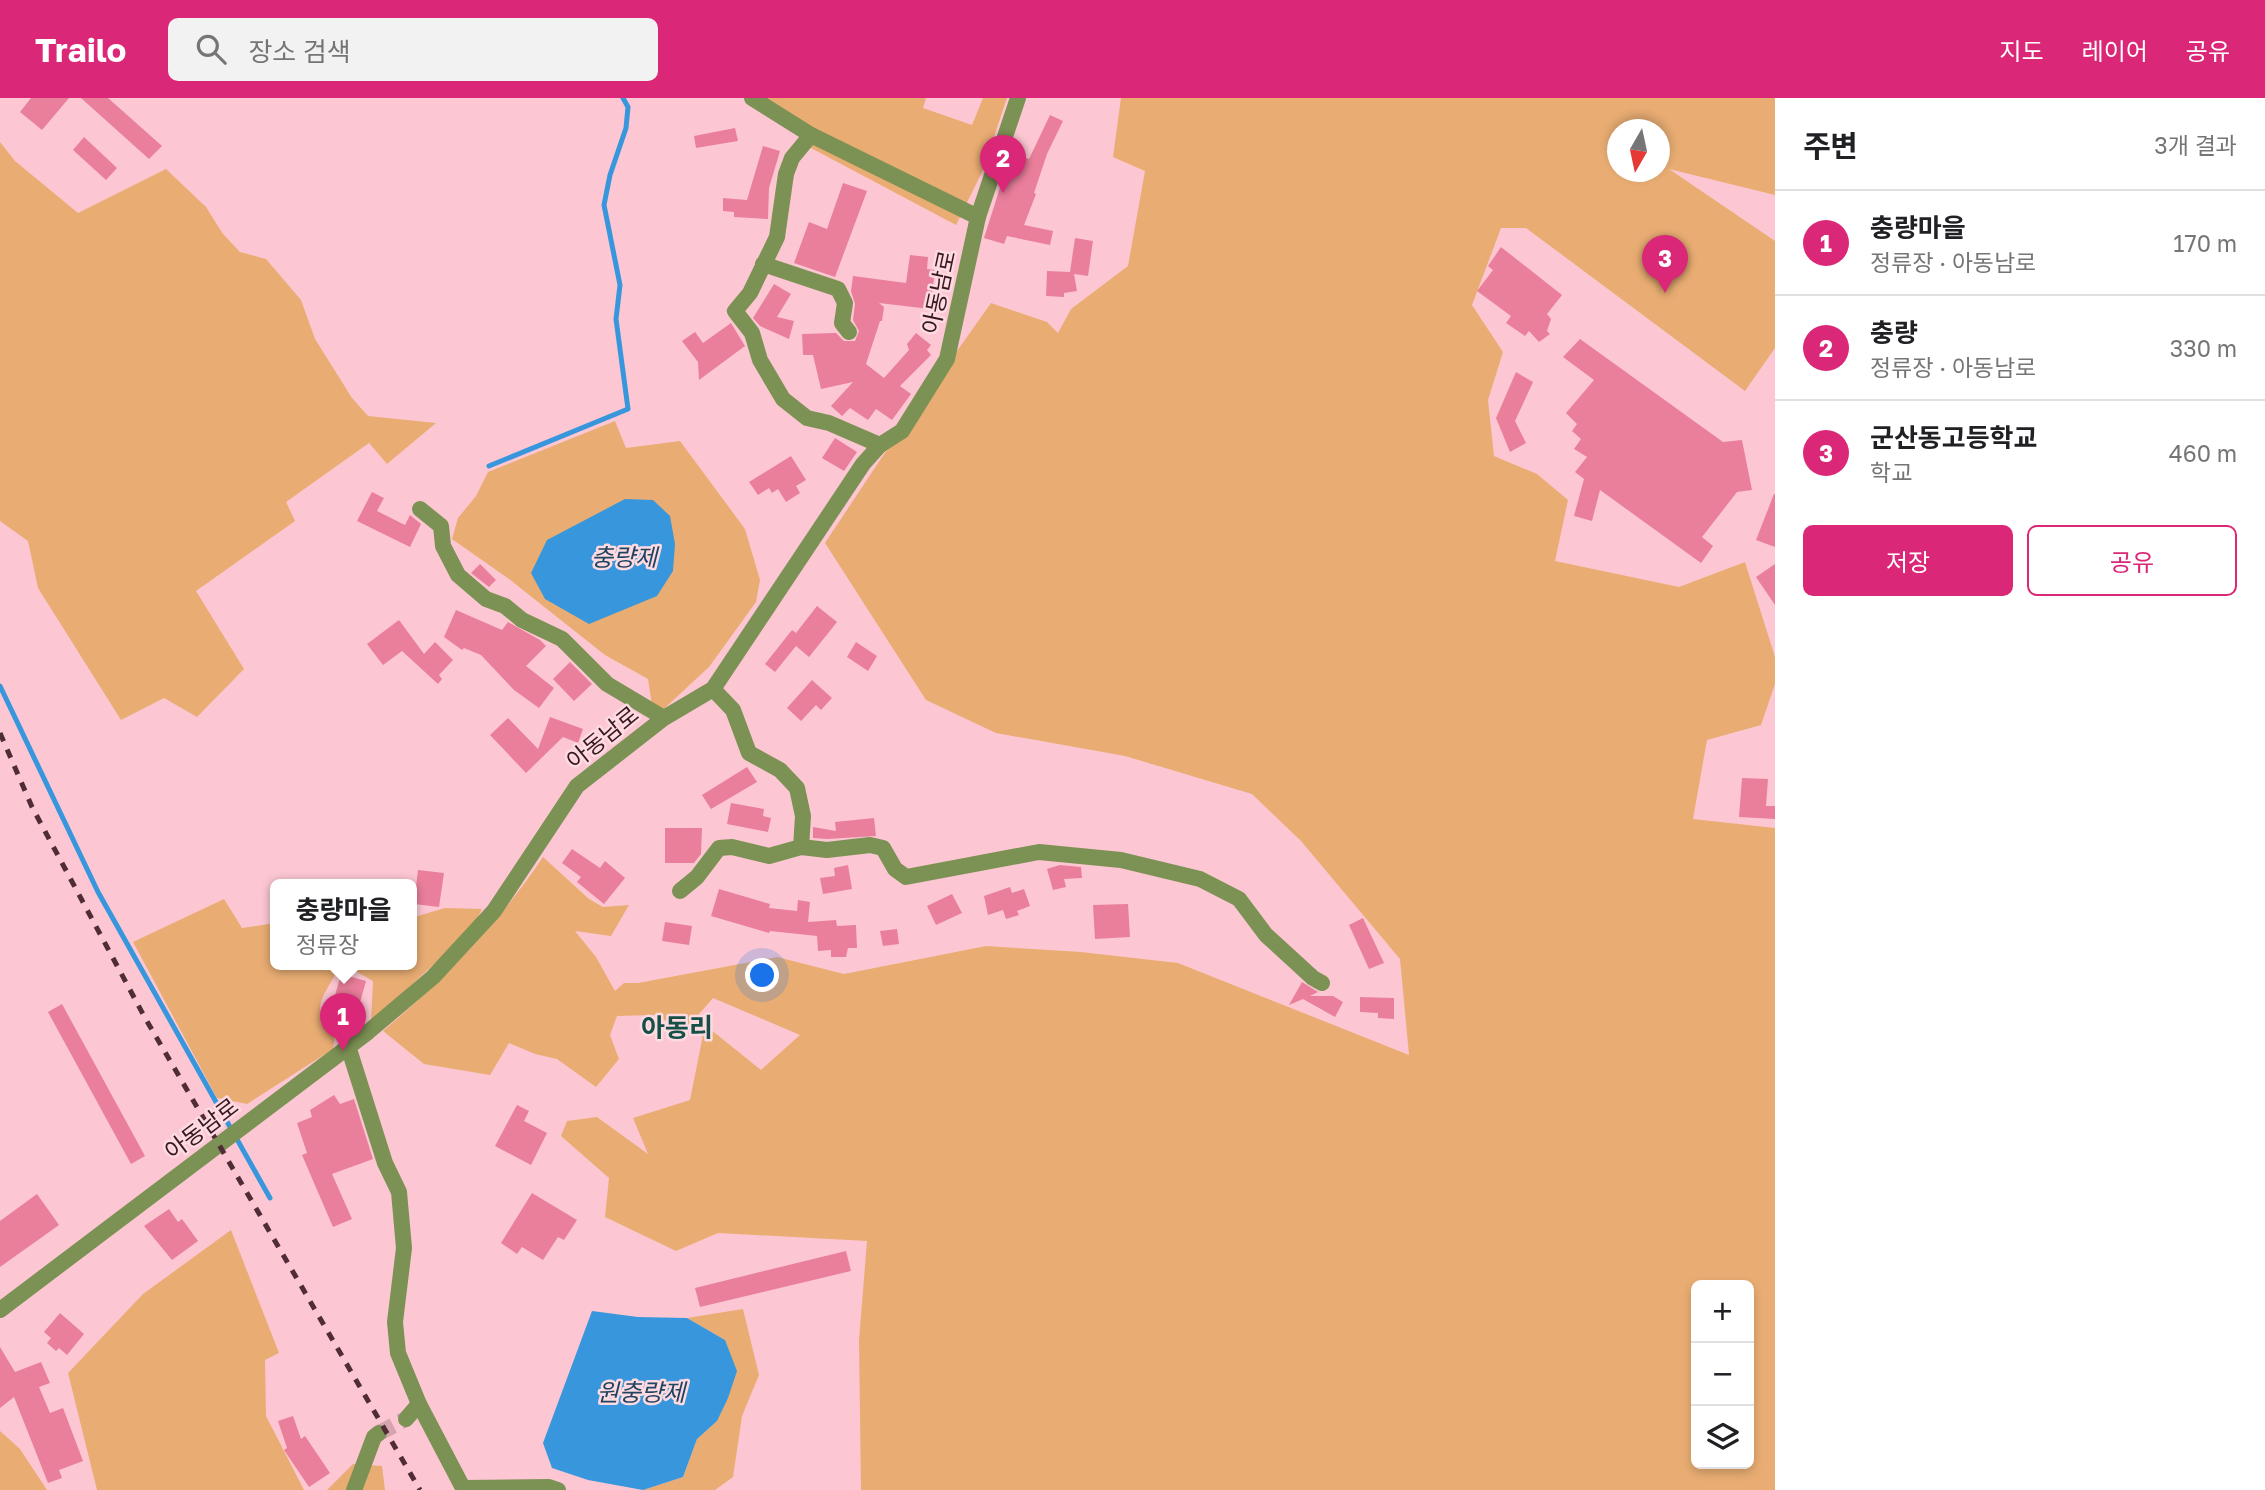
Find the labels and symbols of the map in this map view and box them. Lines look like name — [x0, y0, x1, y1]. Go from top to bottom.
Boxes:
north arrow — [1607, 119, 1670, 182]
pin: 2 — [980, 135, 1026, 193]
pin: 3 — [1642, 235, 1688, 293]
street label: 아동남로 — [916, 248, 960, 336]
water label: 충량제 — [591, 542, 660, 571]
street label: 아동남로 — [560, 699, 644, 775]
your location — [745, 958, 779, 992]
pin: 1 — [320, 993, 366, 1051]
district label: 아동리 — [641, 1012, 713, 1043]
street label: 아동남로 — [159, 1091, 243, 1165]
water label: 원충량제 — [597, 1377, 688, 1406]

